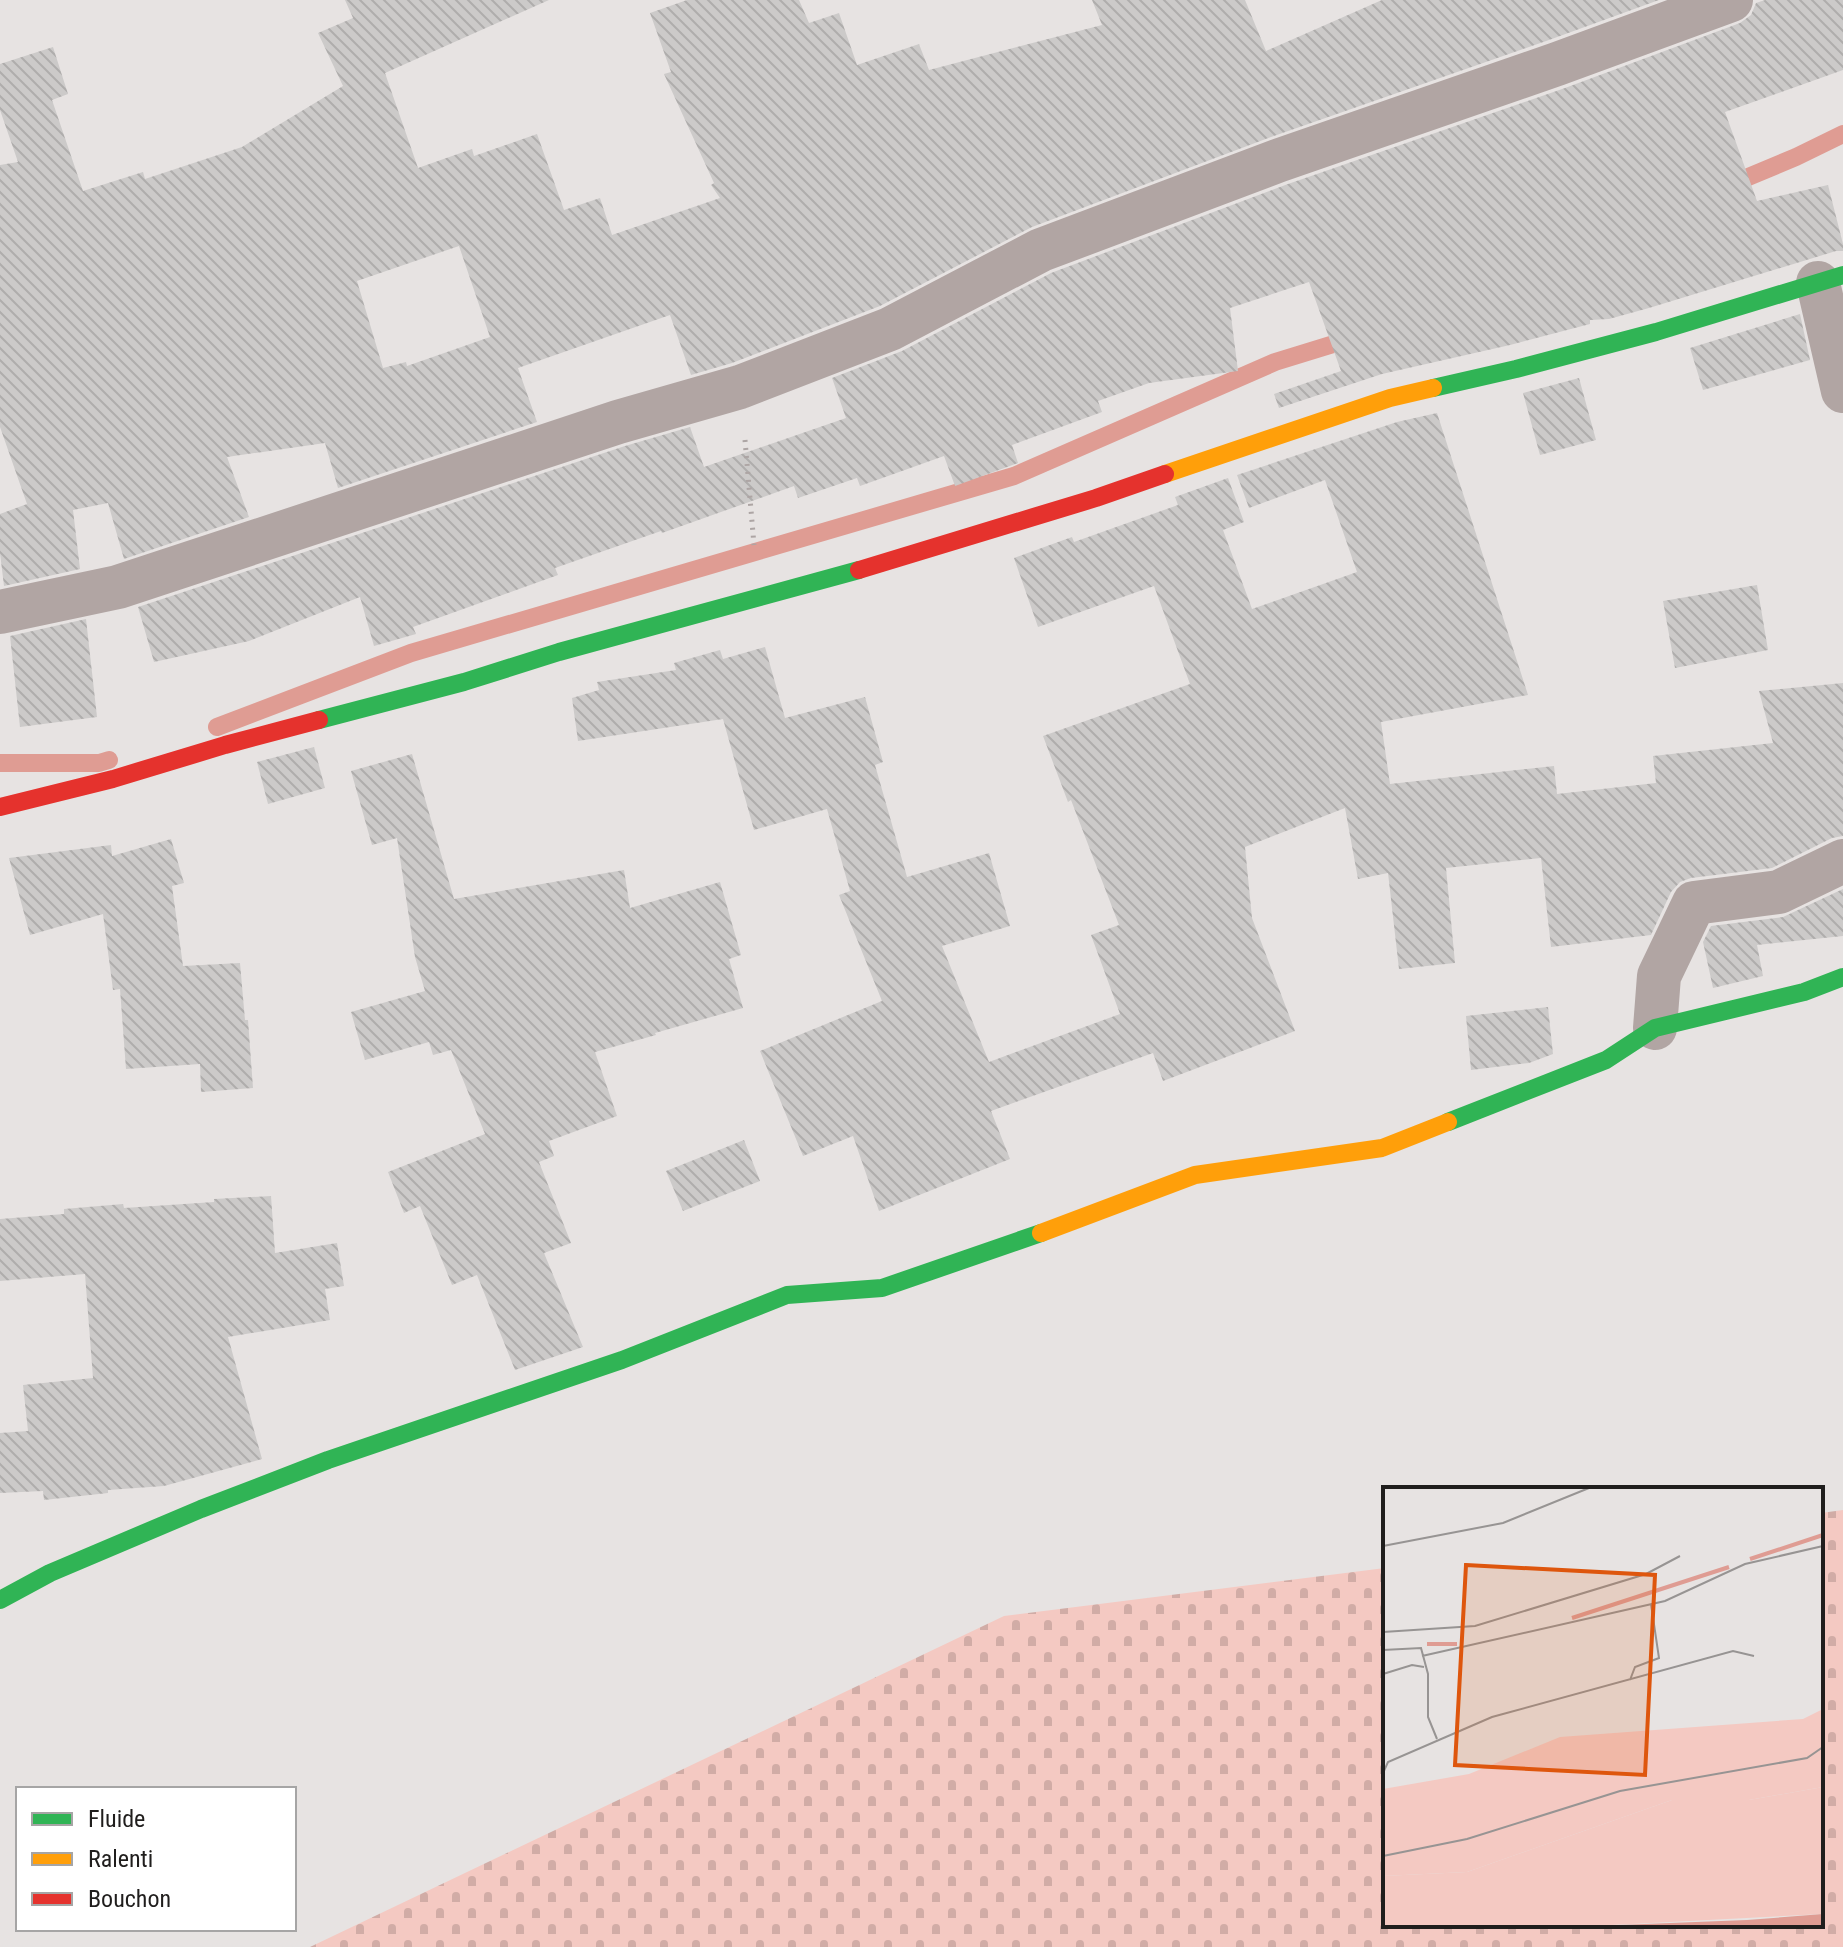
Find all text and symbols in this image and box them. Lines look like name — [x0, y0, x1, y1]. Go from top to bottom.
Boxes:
inset map — [1383, 1487, 1823, 1927]
legend — [16, 1787, 296, 1931]
text: Fluide — [88, 1805, 145, 1833]
text: Ralenti — [88, 1845, 153, 1873]
text: Bouchon — [88, 1885, 171, 1913]

